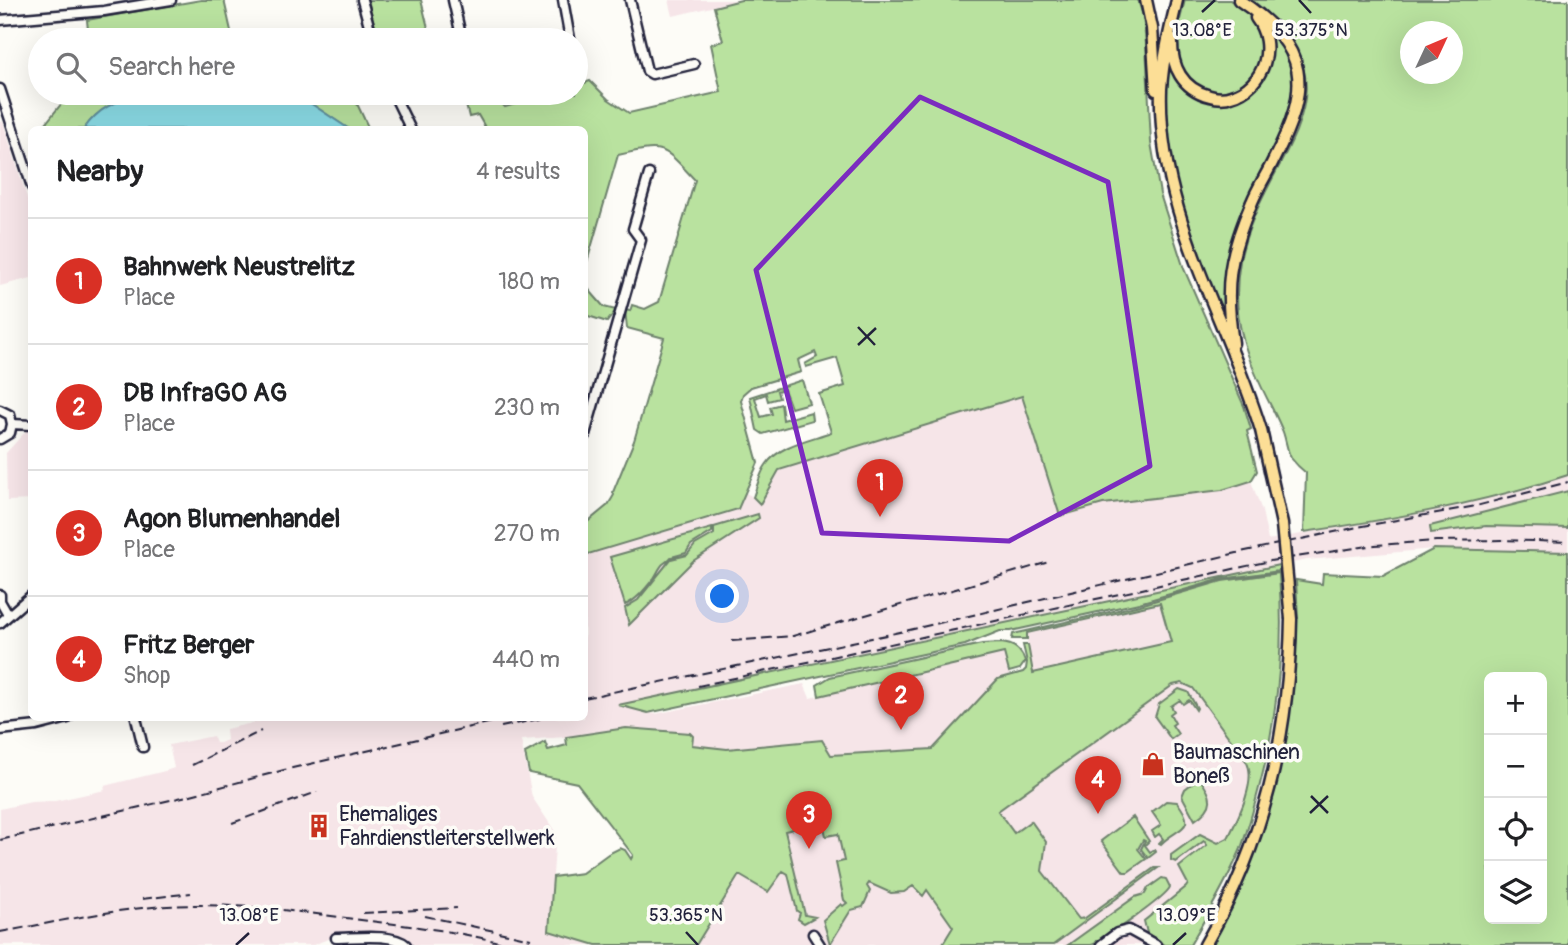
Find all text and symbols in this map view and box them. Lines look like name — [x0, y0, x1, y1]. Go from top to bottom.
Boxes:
text: 13.08°E — [1172, 19, 1232, 42]
text: 53.375°N — [1274, 19, 1348, 42]
north arrow — [1400, 21, 1463, 84]
search box — [28, 28, 588, 105]
icon: search — [52, 48, 90, 86]
text: Search here — [108, 51, 235, 83]
text: Nearby — [56, 153, 143, 190]
text: 4 results — [476, 157, 560, 186]
text: Bahnwerk Neustrelitz — [123, 251, 355, 283]
text: 1 — [75, 267, 84, 296]
text: 180 m — [498, 267, 560, 296]
text: Place — [123, 283, 175, 312]
text: DB InfraGO AG — [123, 377, 287, 409]
text: 2 — [73, 393, 85, 422]
text: 230 m — [494, 393, 560, 422]
text: Place — [123, 409, 175, 438]
pin: 1 — [857, 459, 903, 517]
text: Agon Blumenhandel — [123, 503, 341, 535]
text: 3 — [73, 519, 85, 548]
text: 270 m — [494, 519, 560, 548]
text: Place — [123, 535, 175, 564]
your location — [705, 579, 739, 613]
text: Fritz Berger — [123, 629, 254, 661]
text: 4 — [72, 645, 86, 674]
text: 440 m — [492, 645, 560, 674]
text: Shop — [123, 661, 171, 690]
pin: 2 — [878, 672, 924, 730]
map controls — [1484, 672, 1547, 924]
button: + — [1484, 672, 1547, 735]
button: − — [1484, 735, 1547, 798]
place label: Baumaschinen Boneß — [1173, 739, 1300, 790]
shop icon: Baumaschinen Boneß — [1139, 750, 1167, 778]
pin: 4 — [1075, 756, 1121, 814]
pin: 3 — [786, 791, 832, 849]
button: locate — [1484, 798, 1547, 861]
place label: Ehemaliges Fahrdienstleiterstellwerk — [339, 801, 555, 852]
building icon: Ehemaliges Fahrdienstleiterstellwerk — [305, 812, 333, 840]
button: layers — [1484, 861, 1547, 924]
text: 13.08°E — [219, 904, 279, 927]
text: 53.365°N — [649, 904, 723, 927]
text: 13.09°E — [1156, 904, 1216, 927]

